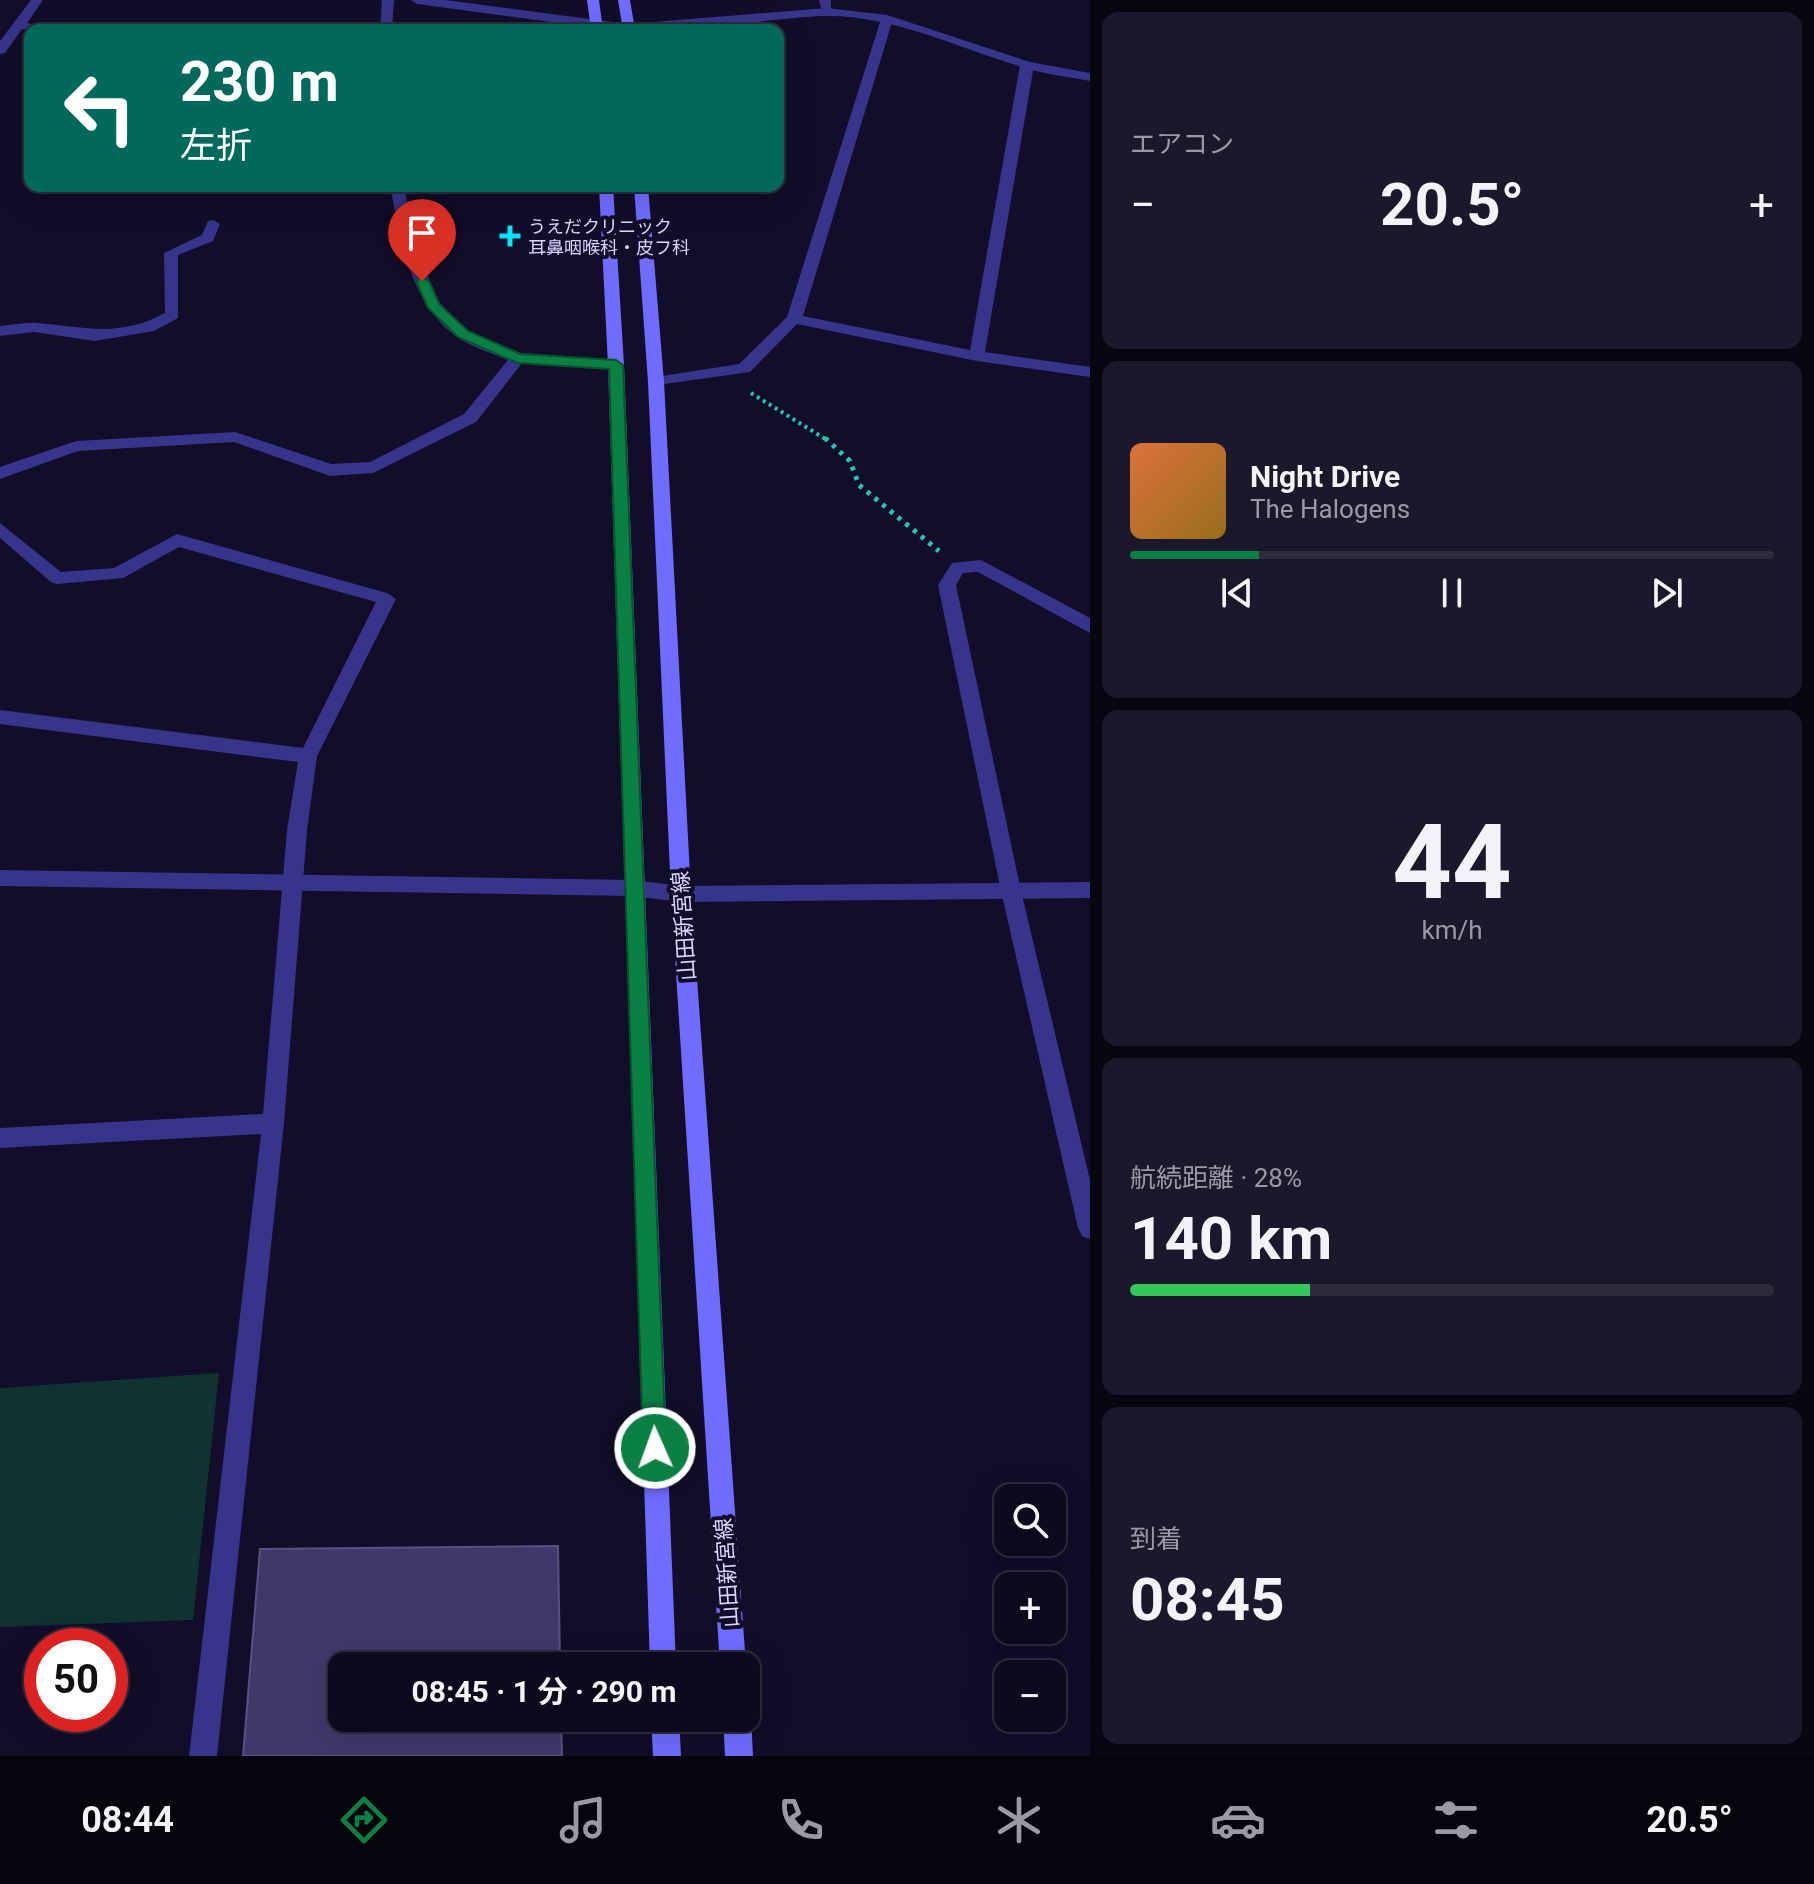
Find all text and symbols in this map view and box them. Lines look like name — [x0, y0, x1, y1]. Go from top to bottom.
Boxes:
text: 230 m — [180, 49, 339, 115]
icon: left — [48, 56, 152, 160]
text: 左折 — [180, 125, 252, 167]
text: エアコン — [1130, 129, 1234, 159]
text: 20.5° — [1380, 169, 1524, 240]
text: − — [1130, 179, 1155, 231]
text: + — [1749, 179, 1774, 231]
pin — [388, 199, 456, 281]
icon: arrive — [400, 211, 444, 255]
place label: うえだクリニック 耳鼻咽喉科・皮フ科 — [528, 216, 690, 258]
marker: うえだクリニック 耳鼻咽喉科・皮フ科 — [499, 225, 521, 247]
text: Night Drive — [1250, 459, 1400, 494]
text: The Halogens — [1250, 494, 1410, 524]
icon: previous — [1215, 571, 1259, 615]
icon: pause — [1430, 571, 1474, 615]
icon: next — [1645, 571, 1689, 615]
text: 44 — [1392, 802, 1512, 923]
street label: 山田新宮線 — [668, 870, 700, 982]
text: km/h — [1421, 915, 1483, 945]
text: 航続距離 · 28% — [1130, 1163, 1302, 1193]
text: 140 km — [1130, 1203, 1332, 1274]
position arrow — [613, 1406, 697, 1490]
map controls — [994, 1484, 1066, 1732]
button: search — [994, 1484, 1066, 1556]
street label: 山田新宮線 — [711, 1517, 743, 1629]
text: 到着 — [1130, 1524, 1182, 1554]
text: 08:45 — [1130, 1564, 1285, 1635]
button: + — [994, 1572, 1066, 1644]
speed limit sign: 50 — [24, 1628, 128, 1732]
button: − — [994, 1660, 1066, 1732]
text: 08:45 · 1 分 · 290 m — [412, 1674, 676, 1709]
icon: directions — [336, 1792, 392, 1848]
icon: music — [555, 1792, 611, 1848]
icon: phone — [773, 1792, 829, 1848]
icon: climate — [991, 1792, 1047, 1848]
icon: car — [1210, 1792, 1266, 1848]
icon: filters — [1428, 1792, 1484, 1848]
text: 08:44 — [81, 1799, 174, 1841]
text: 20.5° — [1646, 1799, 1733, 1841]

